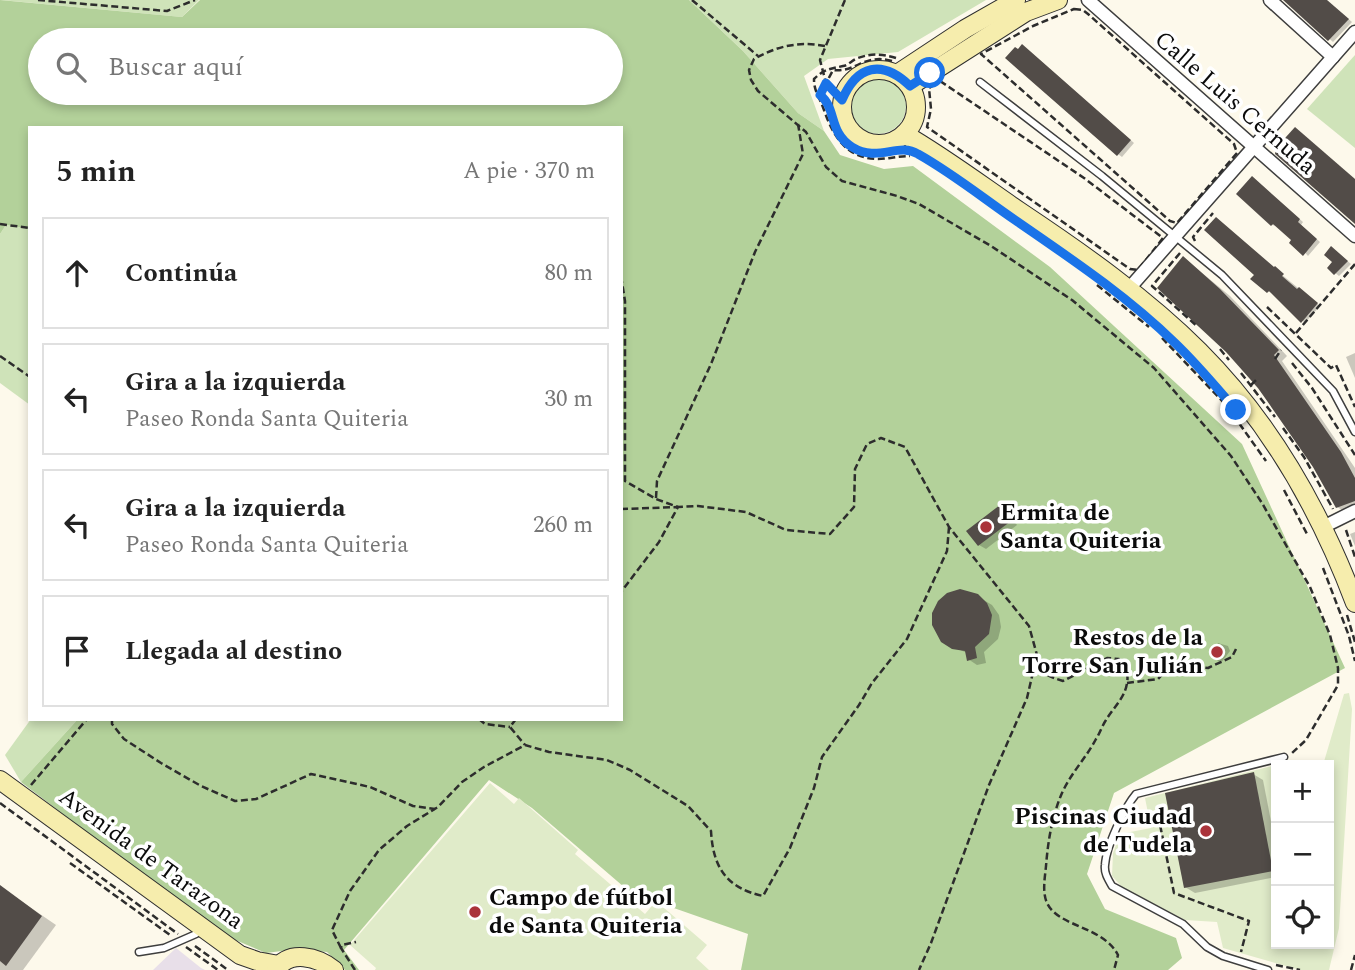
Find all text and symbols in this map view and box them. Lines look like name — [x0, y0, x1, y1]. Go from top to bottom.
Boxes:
street label: Calle Luis Cernuda — [1146, 22, 1324, 184]
search box — [28, 28, 623, 105]
text: Buscar aquí — [108, 47, 243, 87]
icon: search — [52, 48, 90, 86]
route start — [914, 57, 945, 88]
text: 5 min — [56, 149, 136, 195]
text: A pie · 370 m — [463, 154, 595, 189]
text: Continúa — [125, 253, 237, 293]
icon: ahead — [58, 254, 96, 292]
text: 80 m — [544, 256, 593, 291]
text: Gira a la izquierda — [125, 362, 346, 402]
icon: left — [58, 380, 96, 418]
text: 30 m — [544, 382, 593, 417]
route end — [1220, 394, 1251, 425]
text: Paseo Ronda Santa Quiteria — [125, 402, 409, 437]
text: Gira a la izquierda — [125, 488, 346, 528]
place label: Ermita de Santa Quiteria — [1000, 495, 1162, 559]
icon: left — [58, 506, 96, 544]
text: 260 m — [533, 508, 593, 543]
marker: Ermita de Santa Quiteria — [978, 519, 994, 535]
text: Paseo Ronda Santa Quiteria — [125, 528, 409, 563]
place label: Restos de la Torre San Julián — [1022, 620, 1204, 684]
text: Llegada al destino — [125, 631, 342, 671]
icon: arrive — [58, 632, 96, 670]
marker: Restos de la Torre San Julián — [1209, 644, 1225, 660]
map controls — [1271, 760, 1334, 949]
button: + — [1271, 760, 1334, 823]
street label: Avenida de Tarazona — [51, 779, 252, 939]
place label: Piscinas Ciudad de Tudela — [1014, 799, 1193, 863]
marker: Piscinas Ciudad de Tudela — [1198, 823, 1214, 839]
button: − — [1271, 823, 1334, 886]
place label: Campo de fútbol de Santa Quiteria — [489, 880, 683, 944]
button: locate — [1271, 886, 1334, 949]
marker: Campo de fútbol de Santa Quiteria — [467, 904, 483, 920]

